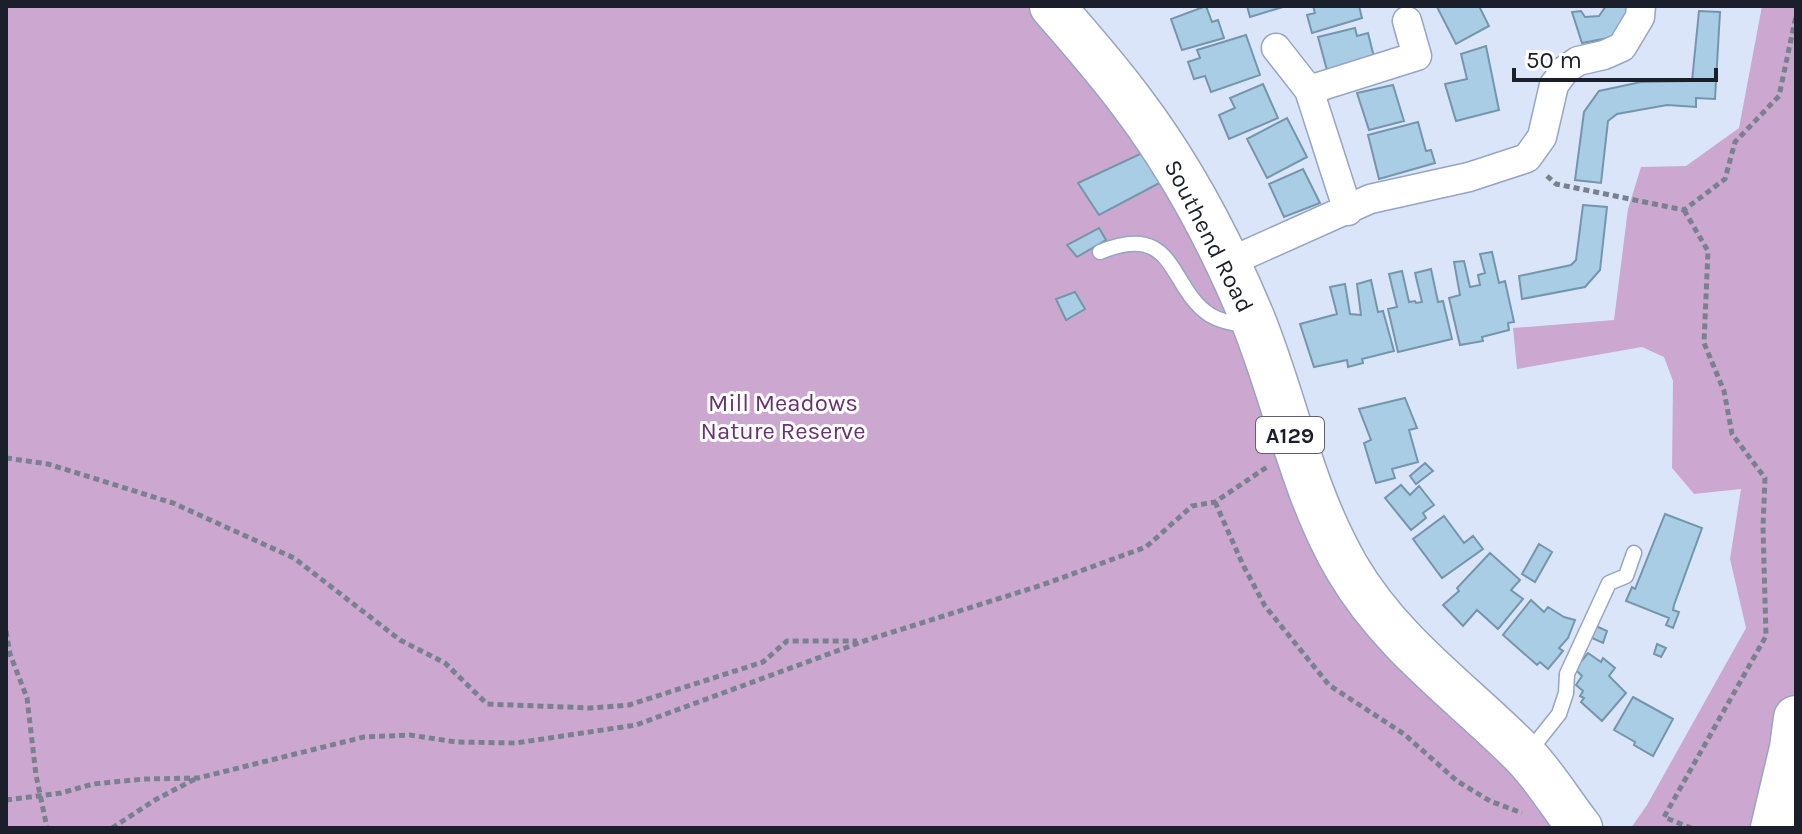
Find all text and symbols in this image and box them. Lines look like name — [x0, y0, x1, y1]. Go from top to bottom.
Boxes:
scale bar — [1514, 32, 1716, 82]
text: 50 m — [1526, 46, 1582, 74]
street label: Southend Road — [1158, 155, 1260, 317]
park label: Mill Meadows Nature Reserve — [701, 389, 865, 445]
road number: A129 — [1256, 417, 1324, 453]

